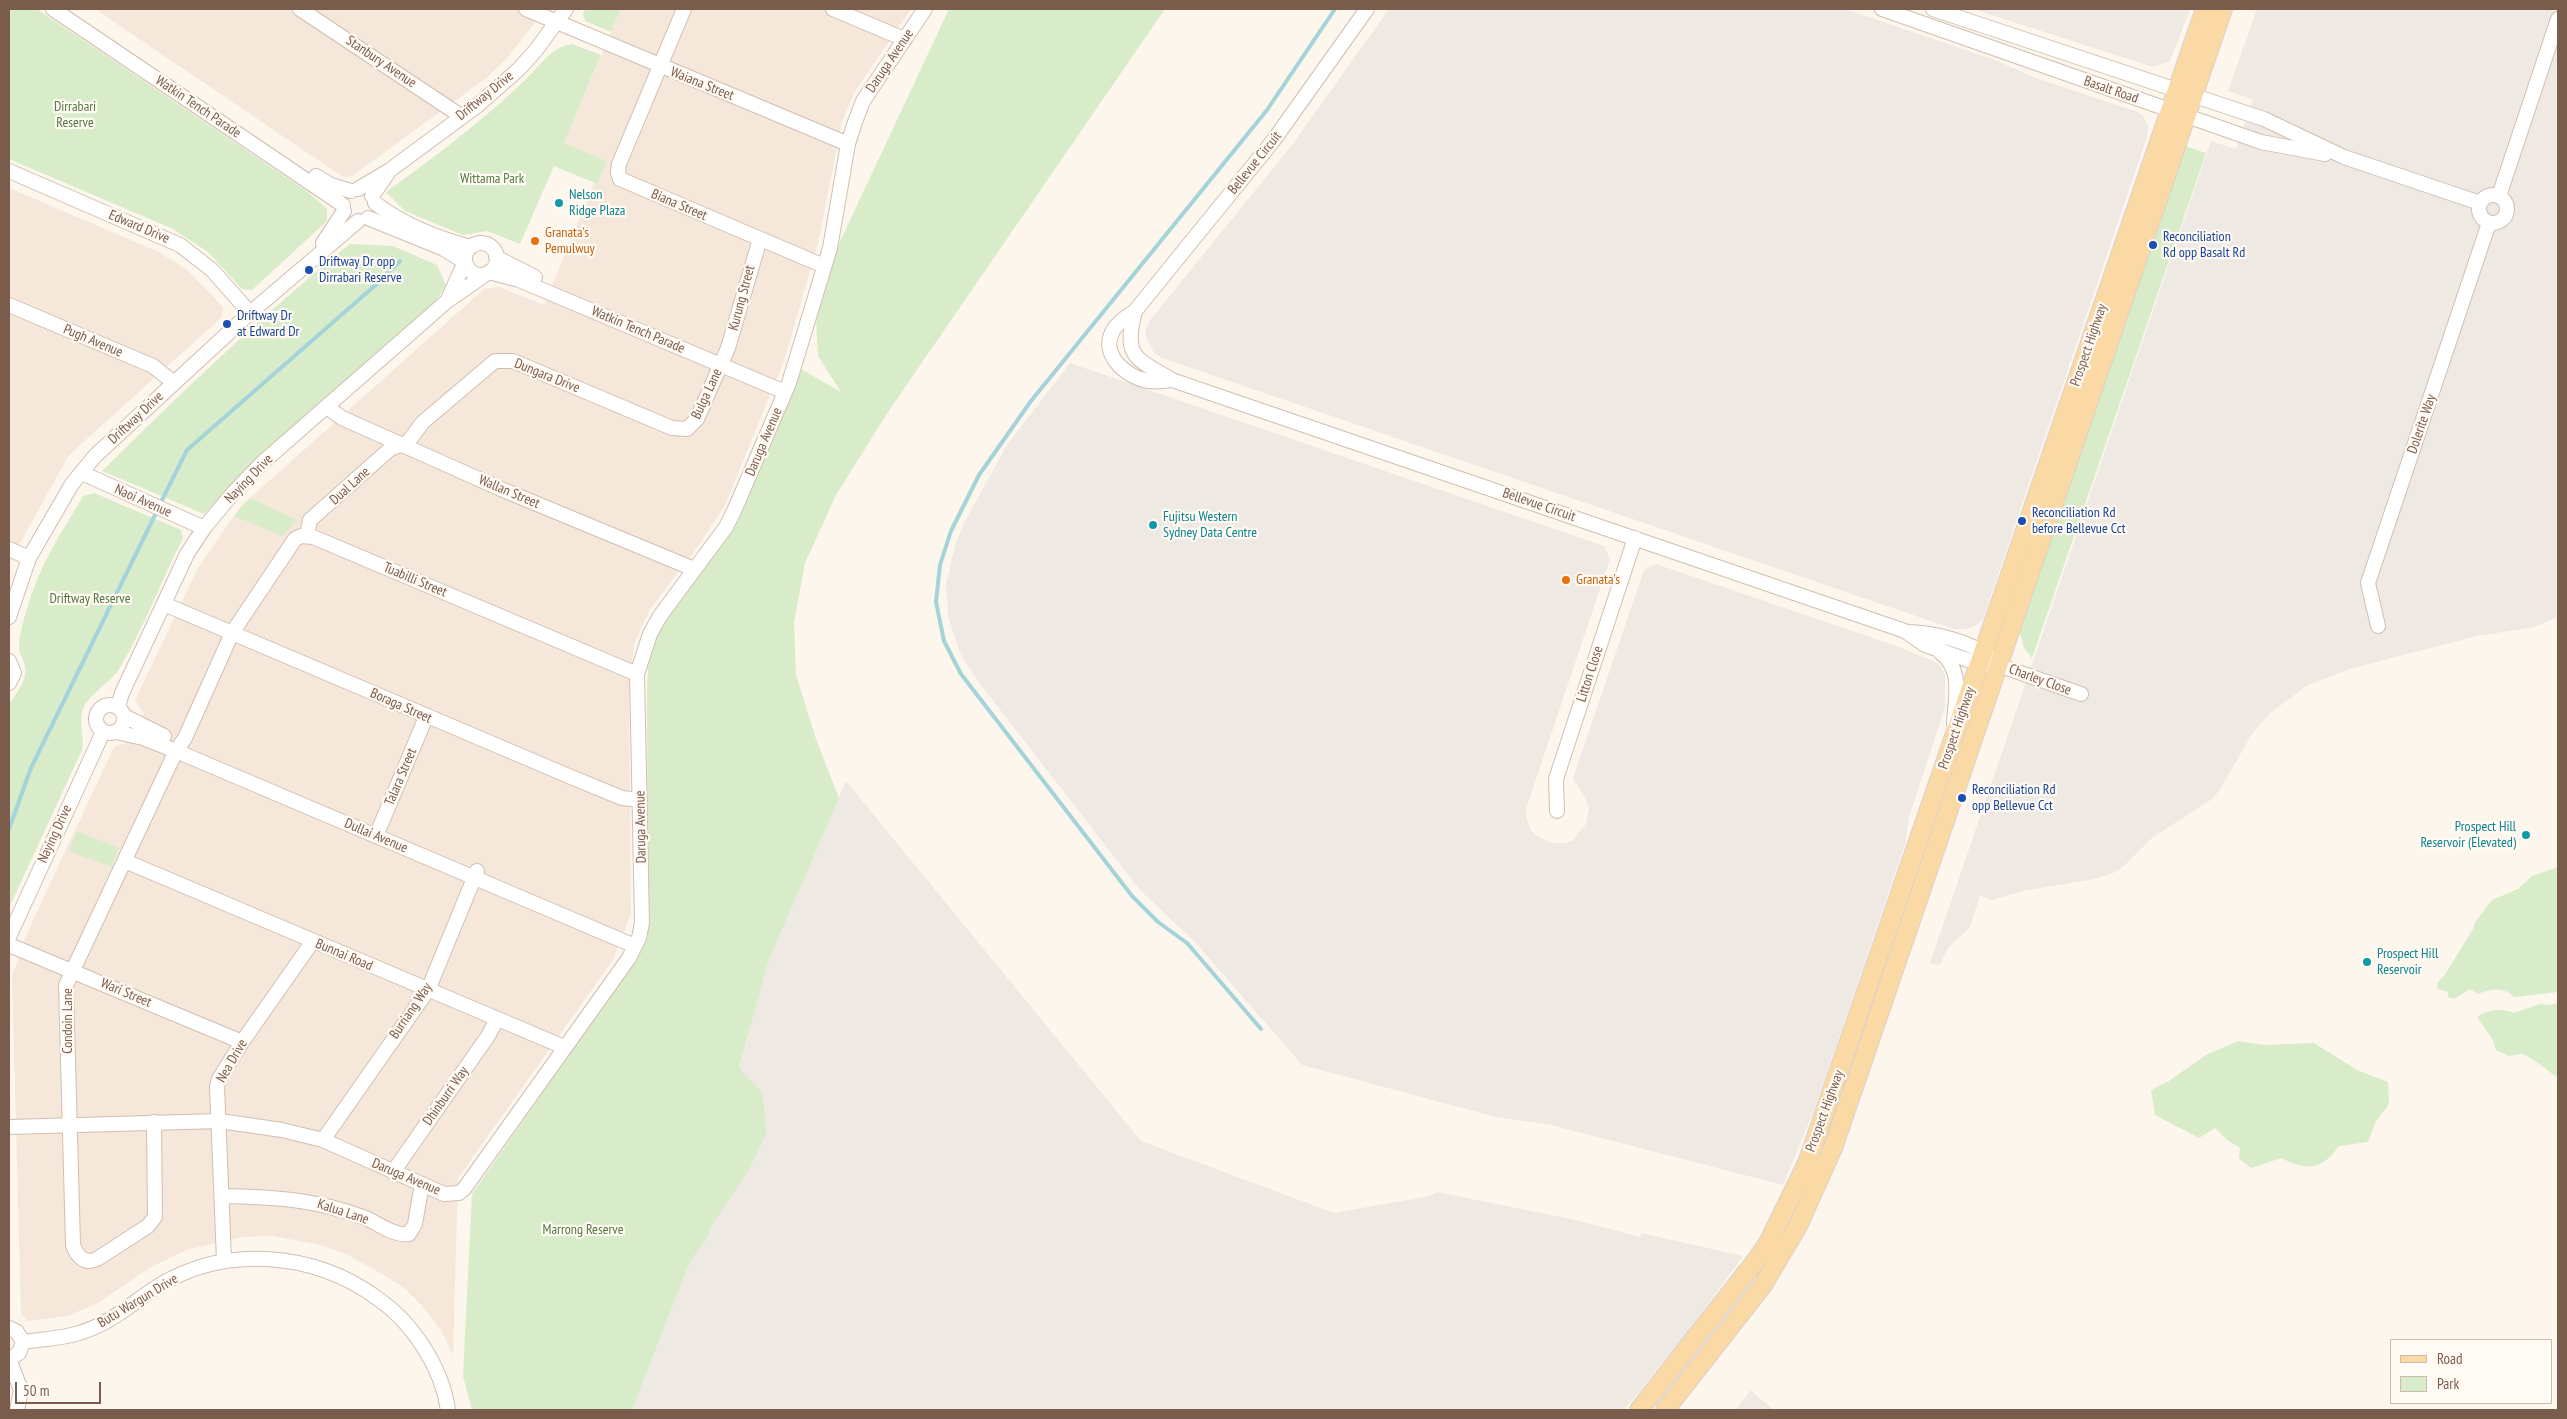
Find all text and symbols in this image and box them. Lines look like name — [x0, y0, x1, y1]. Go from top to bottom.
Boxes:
street label: Daruga Avenue — [863, 26, 917, 96]
street label: Stanbury Avenue — [343, 32, 419, 92]
street label: Waiana Street — [668, 64, 736, 104]
street label: Driftway Drive — [453, 68, 517, 124]
street label: Watkin Tench Parade — [152, 72, 244, 142]
street label: Basalt Road — [2082, 73, 2140, 107]
park label: Dirrabari Reserve — [54, 99, 96, 132]
street label: Bellevue Circuit — [1225, 128, 1285, 198]
park label: Wittama Park — [460, 171, 524, 187]
street label: Biana Street — [649, 186, 709, 224]
place label: Nelson Ridge Plaza — [569, 187, 625, 220]
marker: Nelson Ridge Plaza — [553, 197, 565, 209]
street label: Edward Drive — [106, 207, 172, 247]
place label: Granata's Pemulwuy — [545, 225, 595, 258]
place label: Reconciliation Rd opp Basalt Rd — [2163, 229, 2245, 262]
marker: Granata's Pemulwuy — [529, 235, 541, 247]
marker: Reconciliation Rd opp Basalt Rd — [2147, 239, 2159, 251]
place label: Driftway Dr opp Dirrabari Reserve — [319, 254, 402, 286]
marker: Driftway Dr opp Dirrabari Reserve — [303, 264, 315, 276]
street label: Kurung Street — [725, 264, 759, 332]
street label: Prospect Highway — [2067, 302, 2111, 388]
street label: Watkin Tench Parade — [589, 303, 687, 357]
place label: Driftway Dr at Edward Dr — [237, 308, 299, 341]
marker: Driftway Dr at Edward Dr — [221, 318, 233, 330]
street label: Pugh Avenue — [61, 321, 125, 361]
street label: Dungara Drive — [512, 355, 582, 397]
street label: Bulga Lane — [688, 366, 726, 422]
street label: Driftway Drive — [105, 388, 167, 448]
street label: Dolerite Way — [2404, 392, 2440, 456]
street label: Daruga Avenue — [742, 405, 786, 479]
street label: Naying Drive — [221, 451, 277, 507]
street label: Dual Lane — [326, 464, 374, 508]
street label: Wallan Street — [476, 472, 542, 512]
street label: Naoi Avenue — [112, 481, 174, 521]
street label: Bellevue Circuit — [1500, 485, 1578, 525]
place label: Reconciliation Rd before Bellevue Cct — [2032, 505, 2126, 538]
place label: Fujitsu Western Sydney Data Centre — [1163, 509, 1257, 542]
marker: Reconciliation Rd before Bellevue Cct — [2016, 515, 2028, 527]
marker: Fujitsu Western Sydney Data Centre — [1147, 519, 1159, 531]
street label: Tuabilli Street — [381, 559, 449, 601]
place label: Granata's — [1576, 572, 1620, 588]
marker: Granata's — [1560, 574, 1572, 586]
park label: Driftway Reserve — [49, 591, 131, 607]
street label: Litton Close — [1573, 644, 1607, 704]
street label: Charley Close — [2006, 661, 2074, 699]
street label: Boraga Street — [368, 685, 434, 727]
street label: Prospect Highway — [1935, 685, 1979, 771]
street label: Talara Street — [381, 746, 421, 808]
place label: Reconciliation Rd opp Bellevue Cct — [1972, 782, 2056, 814]
street label: Daruga Avenue — [632, 790, 650, 864]
marker: Reconciliation Rd opp Bellevue Cct — [1956, 792, 1968, 804]
street label: Naying Drive — [34, 802, 76, 866]
street label: Dullai Avenue — [342, 815, 410, 857]
place label: Prospect Hill Reservoir (Elevated) — [2420, 819, 2516, 852]
marker: Prospect Hill Reservoir (Elevated) — [2520, 829, 2532, 841]
street label: Bunnai Road — [313, 935, 375, 975]
place label: Prospect Hill Reservoir — [2377, 946, 2438, 979]
marker: Prospect Hill Reservoir — [2361, 956, 2373, 968]
street label: Wari Street — [98, 975, 154, 1011]
street label: Burriang Way — [386, 980, 436, 1042]
street label: Condoin Lane — [60, 988, 76, 1054]
street label: Nea Drive — [213, 1036, 251, 1086]
street label: Dhinburri Way — [420, 1063, 472, 1129]
street label: Prospect Highway — [1802, 1068, 1848, 1154]
street label: Daruga Avenue — [369, 1155, 443, 1199]
street label: Kalua Lane — [315, 1196, 371, 1228]
park label: Marrong Reserve — [543, 1222, 623, 1238]
street label: Butu Wargun Drive — [95, 1270, 181, 1332]
legend — [2390, 1339, 2552, 1404]
text: Road — [2437, 1349, 2463, 1368]
scale bar — [18, 1372, 104, 1404]
text: Park — [2437, 1374, 2459, 1393]
text: 50 m — [23, 1381, 49, 1400]

